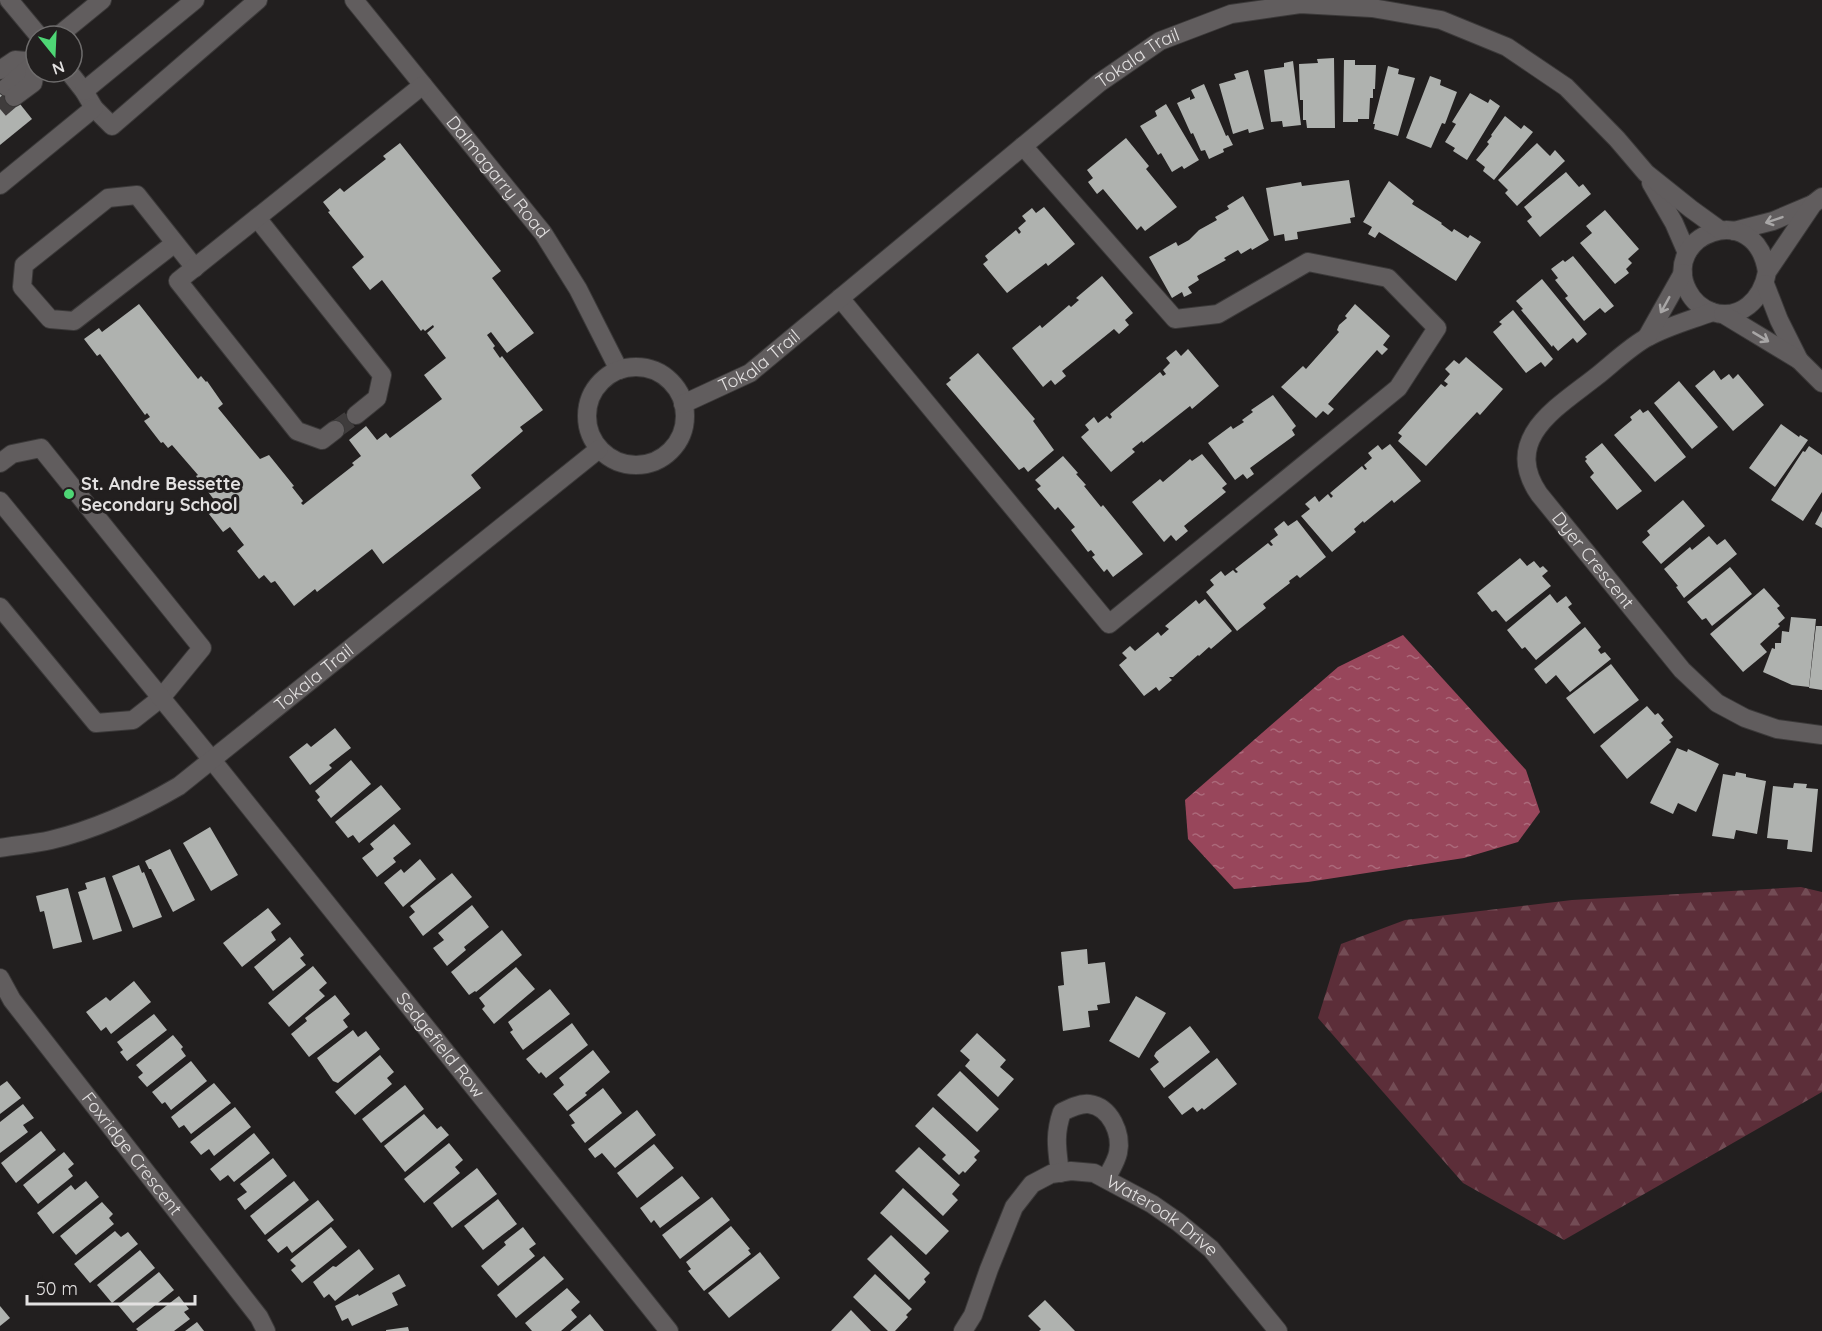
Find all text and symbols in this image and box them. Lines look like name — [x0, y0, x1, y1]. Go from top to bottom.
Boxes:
street label: Tokala Trail — [1091, 23, 1183, 93]
north arrow — [24, 24, 84, 84]
text: N — [50, 57, 67, 80]
street label: Dalmagarry Road — [441, 111, 555, 243]
one-way arrow — [1765, 215, 1784, 226]
one-way arrow — [1659, 296, 1671, 313]
street label: Tokala Trail — [714, 324, 805, 397]
one-way arrow — [1752, 331, 1769, 343]
place label: St. Andre Bessette Secondary School — [81, 472, 241, 516]
marker: St. Andre Bessette Secondary School — [62, 487, 76, 501]
street label: Dyer Crescent — [1547, 507, 1639, 613]
street label: Tokala Trail — [269, 639, 358, 716]
street label: Sedgefield Row — [391, 987, 490, 1102]
street label: Foxridge Crescent — [77, 1087, 187, 1220]
street label: Wateroak Drive — [1102, 1170, 1224, 1261]
scale bar — [27, 1268, 195, 1306]
text: 50 m — [36, 1277, 78, 1300]

